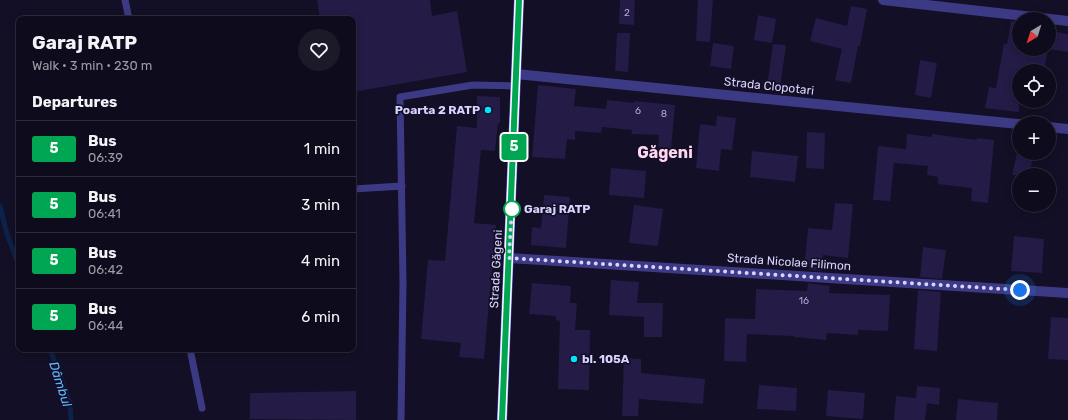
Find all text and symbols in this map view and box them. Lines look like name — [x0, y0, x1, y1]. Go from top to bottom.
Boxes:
house number: 2 — [624, 7, 630, 19]
north arrow — [1012, 12, 1056, 56]
map controls — [1012, 12, 1056, 212]
button: heart — [298, 29, 340, 71]
text: Garaj RATP — [32, 31, 137, 54]
text: Walk · 3 min · 230 m — [32, 58, 152, 73]
button: locate — [1012, 64, 1056, 108]
street label: Strada Clopotari — [723, 74, 815, 98]
text: Departures — [32, 93, 117, 111]
place label: Poarta 2 RATP — [395, 103, 480, 117]
marker: Poarta 2 RATP — [483, 105, 493, 115]
house number: 6 — [635, 105, 641, 117]
house number: 8 — [661, 108, 667, 120]
button: + — [1012, 116, 1056, 160]
text: Bus — [88, 132, 116, 150]
line badge: 5 — [501, 134, 527, 160]
text: 5 — [509, 138, 519, 155]
text: 5 — [49, 140, 59, 157]
text: 1 min — [304, 140, 340, 158]
district label: Găgeni — [637, 143, 693, 162]
text: 06:39 — [88, 150, 123, 165]
button: − — [1012, 168, 1056, 212]
text: Bus — [88, 188, 116, 206]
text: 5 — [49, 196, 59, 213]
text: 3 min — [301, 196, 340, 214]
marker: Garaj RATP — [503, 200, 521, 218]
place label: Garaj RATP — [524, 202, 590, 216]
text: 06:41 — [88, 206, 121, 221]
street label: Strada Găgeni — [487, 229, 505, 309]
text: Bus — [88, 244, 116, 262]
street label: Strada Nicolae Filimon — [726, 251, 852, 273]
text: 5 — [49, 252, 59, 269]
text: 4 min — [301, 252, 340, 270]
text: 06:42 — [88, 262, 123, 277]
your location — [1010, 280, 1030, 300]
house number: 16 — [799, 295, 809, 307]
text: Bus — [88, 300, 116, 318]
text: 5 — [49, 308, 59, 325]
text: 6 min — [301, 308, 340, 326]
text: 06:44 — [88, 318, 124, 333]
place label: bl. 105A — [582, 352, 630, 366]
marker: bl. 105A — [569, 354, 579, 364]
water label: Dâmbul — [46, 360, 75, 410]

